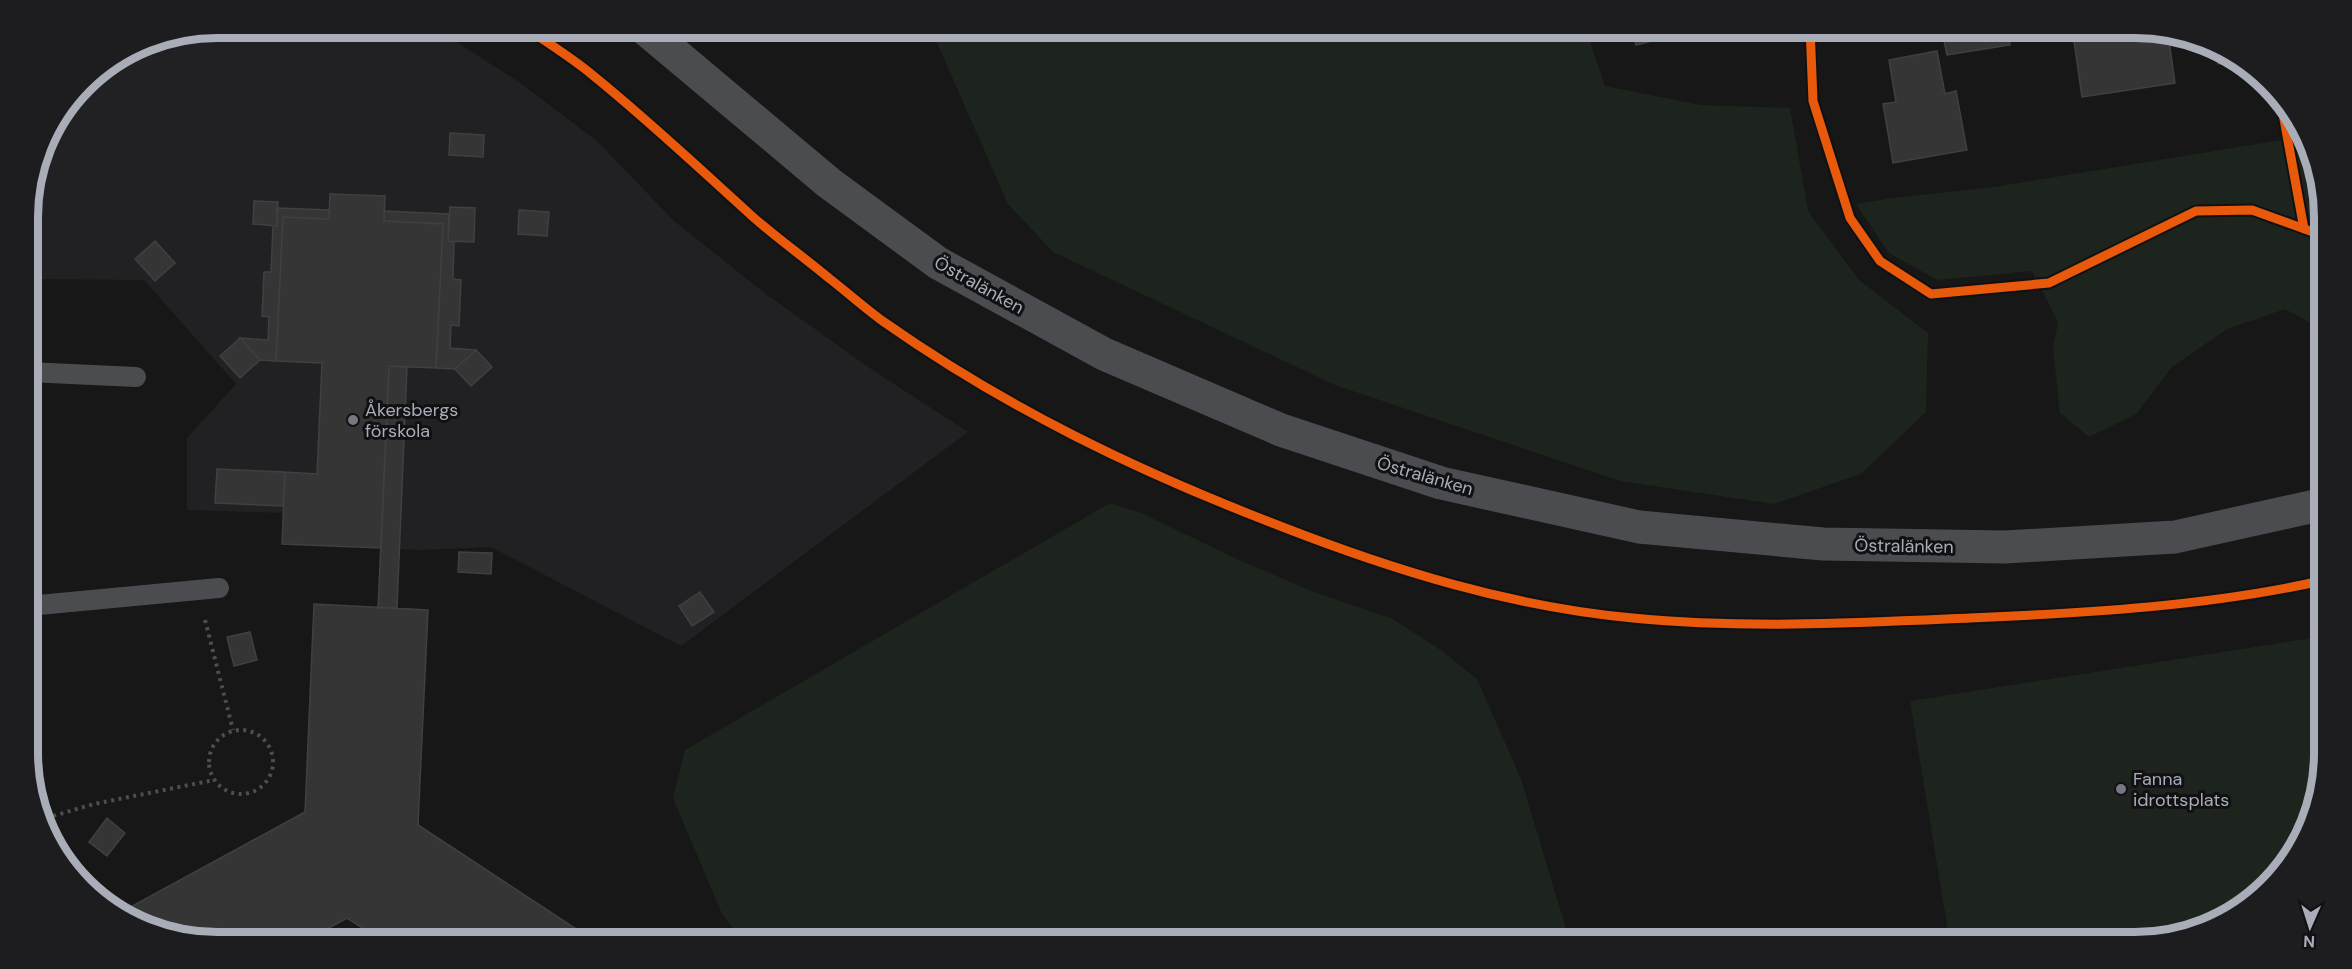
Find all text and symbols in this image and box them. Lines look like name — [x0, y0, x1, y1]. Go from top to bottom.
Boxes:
street label: Östralänken — [930, 250, 1028, 320]
place label: Åkersbergs förskola — [365, 398, 458, 443]
marker: Åkersbergs förskola — [346, 413, 360, 427]
street label: Östralänken — [1374, 451, 1476, 501]
street label: Östralänken — [1854, 533, 1954, 559]
place label: Fanna idrottsplats — [2133, 767, 2229, 812]
marker: Fanna idrottsplats — [2114, 782, 2128, 796]
north arrow — [2280, 897, 2340, 957]
text: N — [2303, 931, 2316, 952]

